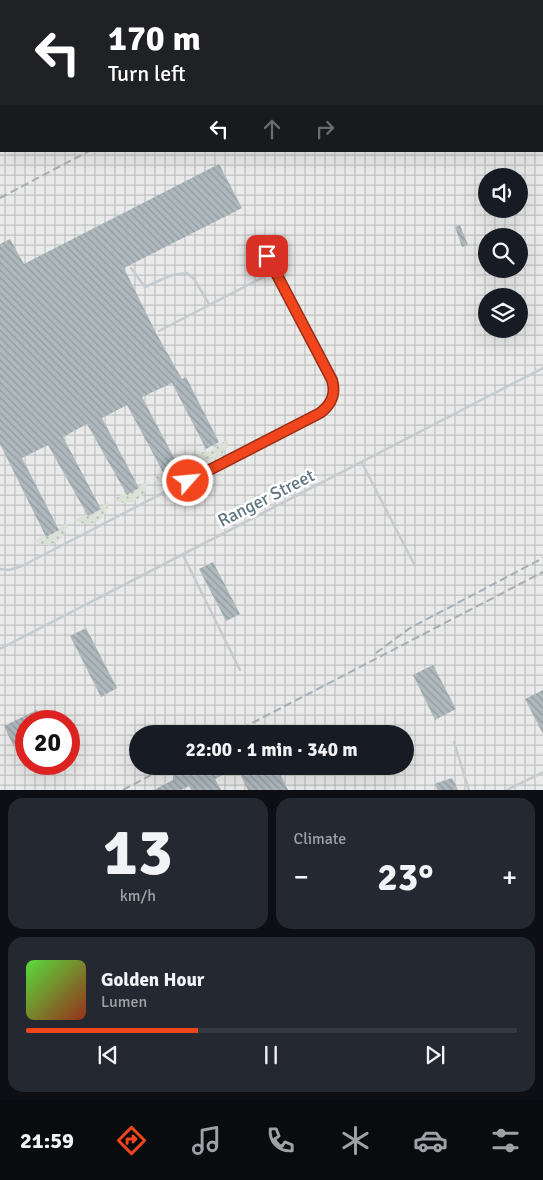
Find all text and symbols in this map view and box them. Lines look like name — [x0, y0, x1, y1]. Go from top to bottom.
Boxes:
text: 170 m — [108, 17, 201, 60]
icon: left — [25, 20, 90, 85]
text: Turn left — [108, 60, 186, 87]
icon: left — [205, 115, 233, 143]
icon: ahead — [258, 115, 286, 143]
icon: right — [311, 115, 339, 143]
map controls — [478, 168, 528, 338]
button: sound — [478, 168, 528, 218]
button: search — [478, 228, 528, 278]
pin — [246, 235, 288, 277]
icon: arrive — [253, 242, 281, 270]
button: layers — [478, 288, 528, 338]
position arrow — [161, 454, 213, 506]
street label: Ranger Street — [214, 464, 318, 532]
speed limit sign: 20 — [15, 710, 80, 775]
text: 22:00 · 1 min · 340 m — [185, 738, 358, 762]
text: 13 — [103, 813, 173, 893]
text: Climate — [294, 829, 346, 849]
text: 23° — [377, 854, 433, 901]
text: − — [294, 860, 309, 894]
text: + — [502, 860, 517, 894]
text: km/h — [120, 886, 156, 906]
text: Golden Hour — [101, 968, 204, 992]
text: Lumen — [101, 992, 147, 1012]
icon: previous — [94, 1041, 122, 1069]
icon: pause — [257, 1041, 285, 1069]
icon: next — [421, 1041, 449, 1069]
icon: directions — [114, 1123, 149, 1158]
icon: music — [189, 1123, 224, 1158]
icon: phone — [263, 1123, 298, 1158]
icon: climate — [338, 1123, 373, 1158]
icon: car — [413, 1123, 448, 1158]
icon: filters — [488, 1123, 523, 1158]
text: 21:59 — [20, 1127, 74, 1154]

